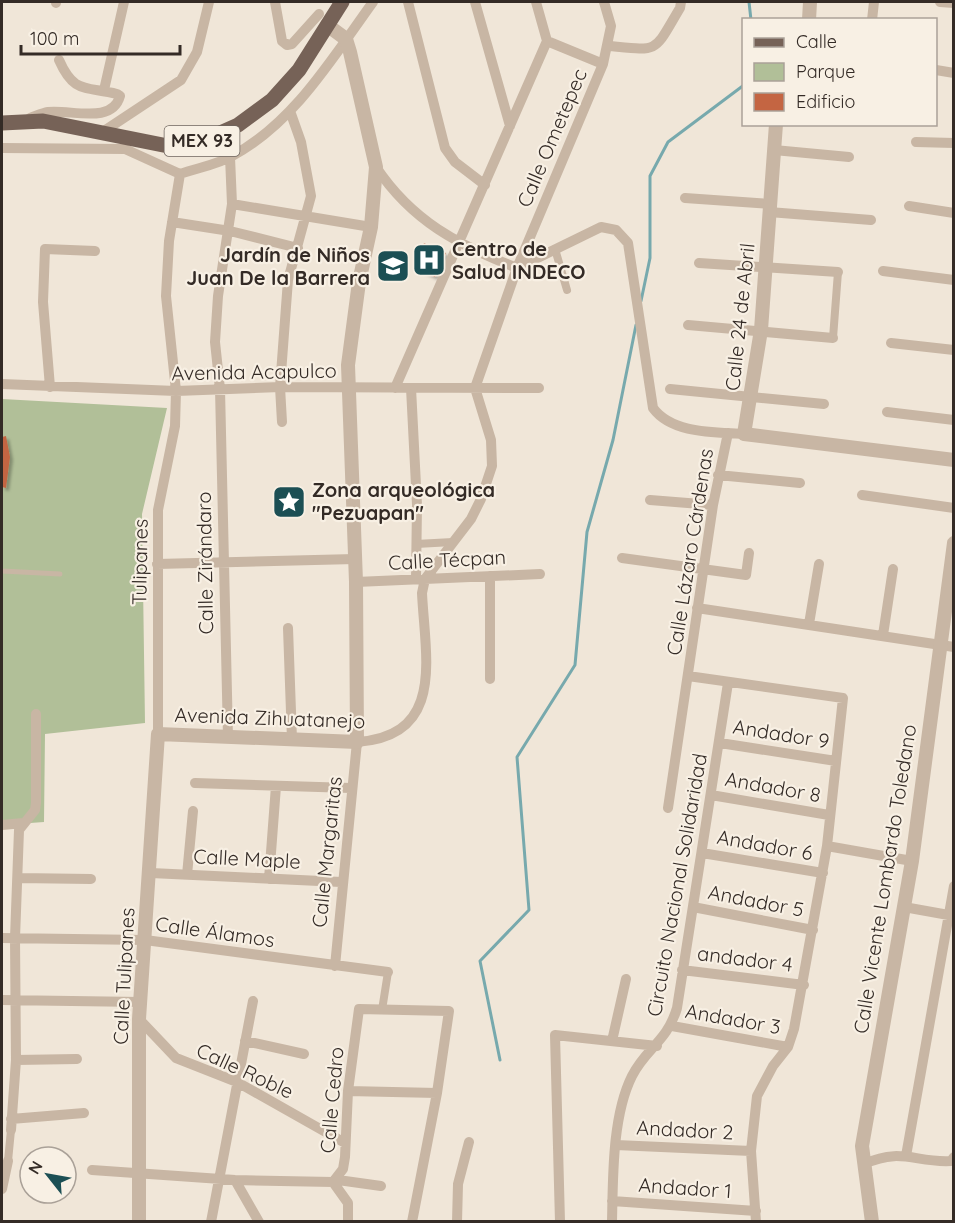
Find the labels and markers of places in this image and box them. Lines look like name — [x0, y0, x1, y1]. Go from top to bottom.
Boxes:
place label: Centro de Salud INDECO — [452, 236, 585, 284]
place label: Jardín de Niños Juan De la Barrera — [186, 242, 370, 290]
hospital icon: Centro de Salud INDECO — [411, 242, 447, 278]
school or university icon: Jardín de Niños Juan De la Barrera — [375, 248, 411, 284]
place label: Zona arqueológica "Pezuapan" — [312, 477, 495, 525]
place icon: Zona arqueológica "Pezuapan" — [271, 484, 307, 520]

